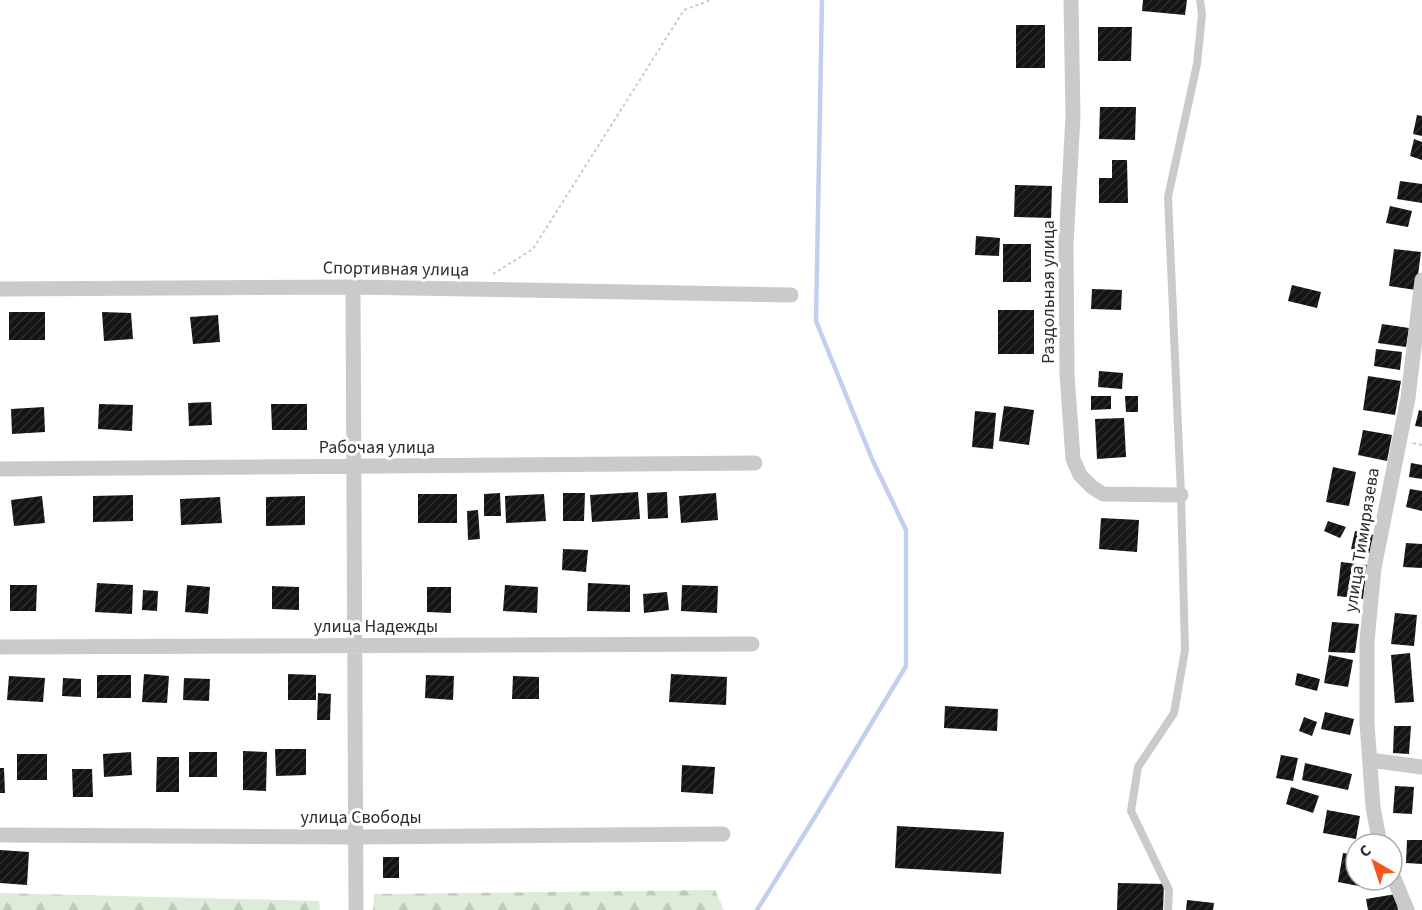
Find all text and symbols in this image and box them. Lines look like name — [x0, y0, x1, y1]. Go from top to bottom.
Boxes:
street label: Раздольная улица — [1036, 220, 1061, 364]
street label: Спортивная улица — [323, 255, 469, 283]
street label: Рабочая улица — [319, 435, 435, 460]
street label: улица Тимирязева — [1338, 466, 1386, 614]
street label: улица Надежды — [314, 614, 438, 639]
street label: улица Свободы — [300, 805, 422, 830]
north arrow — [1344, 832, 1404, 892]
text: С — [1355, 840, 1376, 863]

